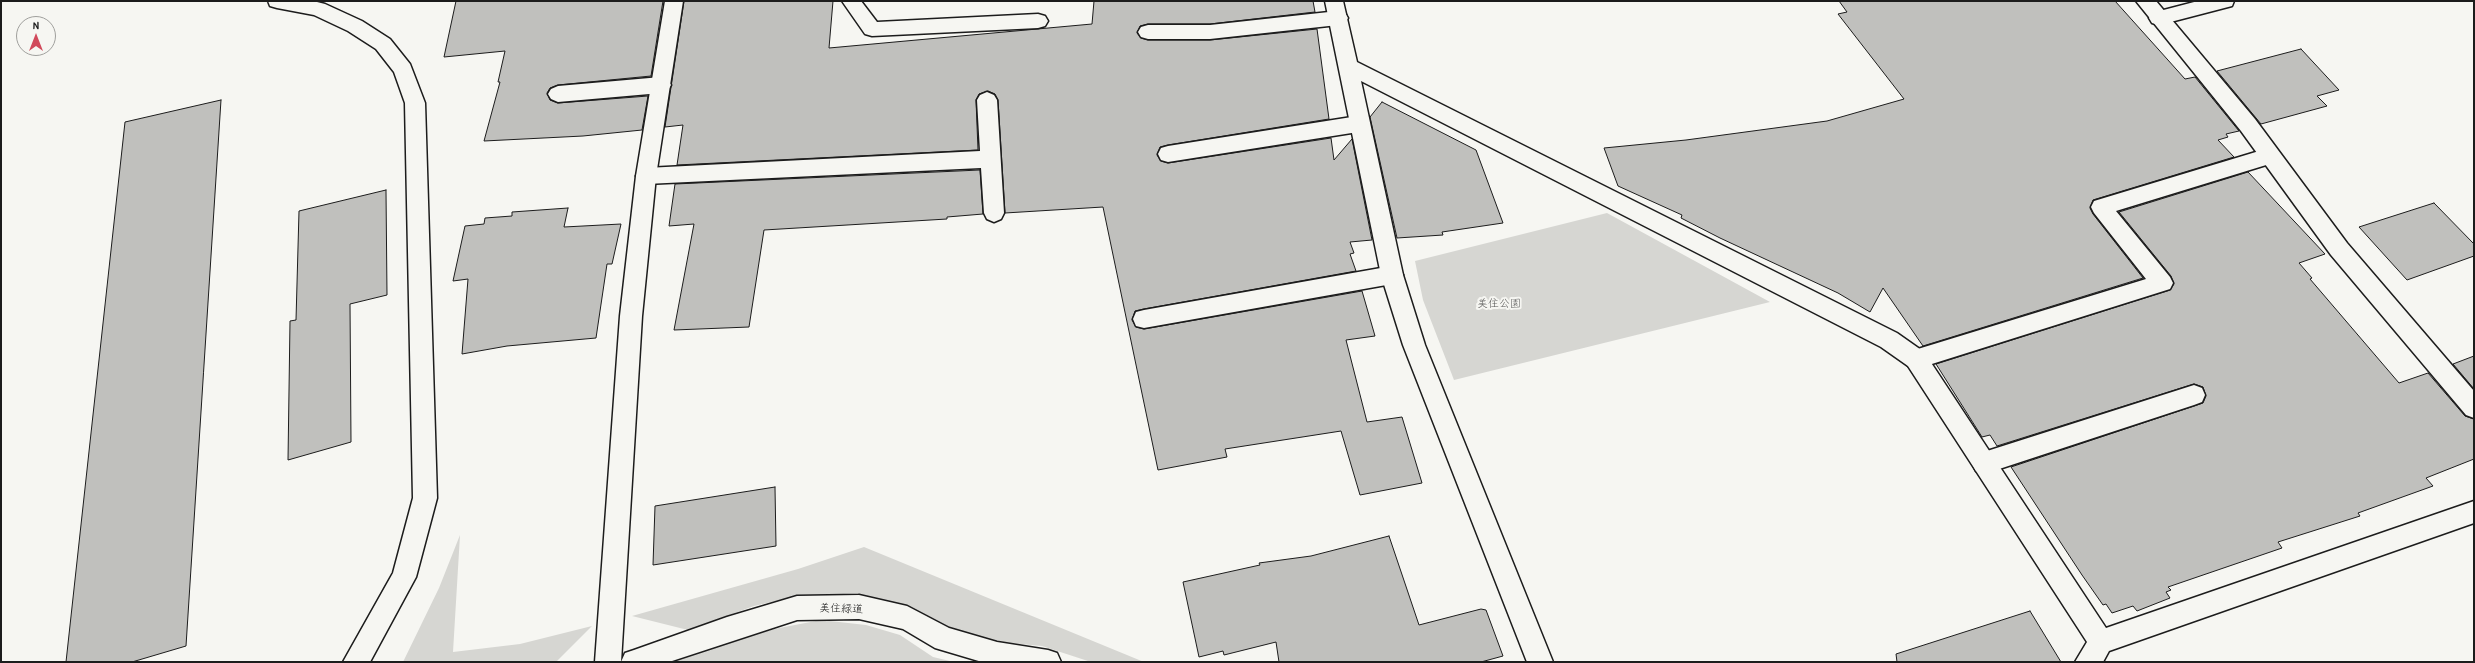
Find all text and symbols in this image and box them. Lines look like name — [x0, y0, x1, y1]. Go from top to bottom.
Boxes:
north arrow — [16, 16, 56, 56]
text: N — [33, 18, 39, 32]
park label: 美住公園 — [1477, 297, 1521, 311]
street label: 美住緑道 — [819, 602, 863, 616]

